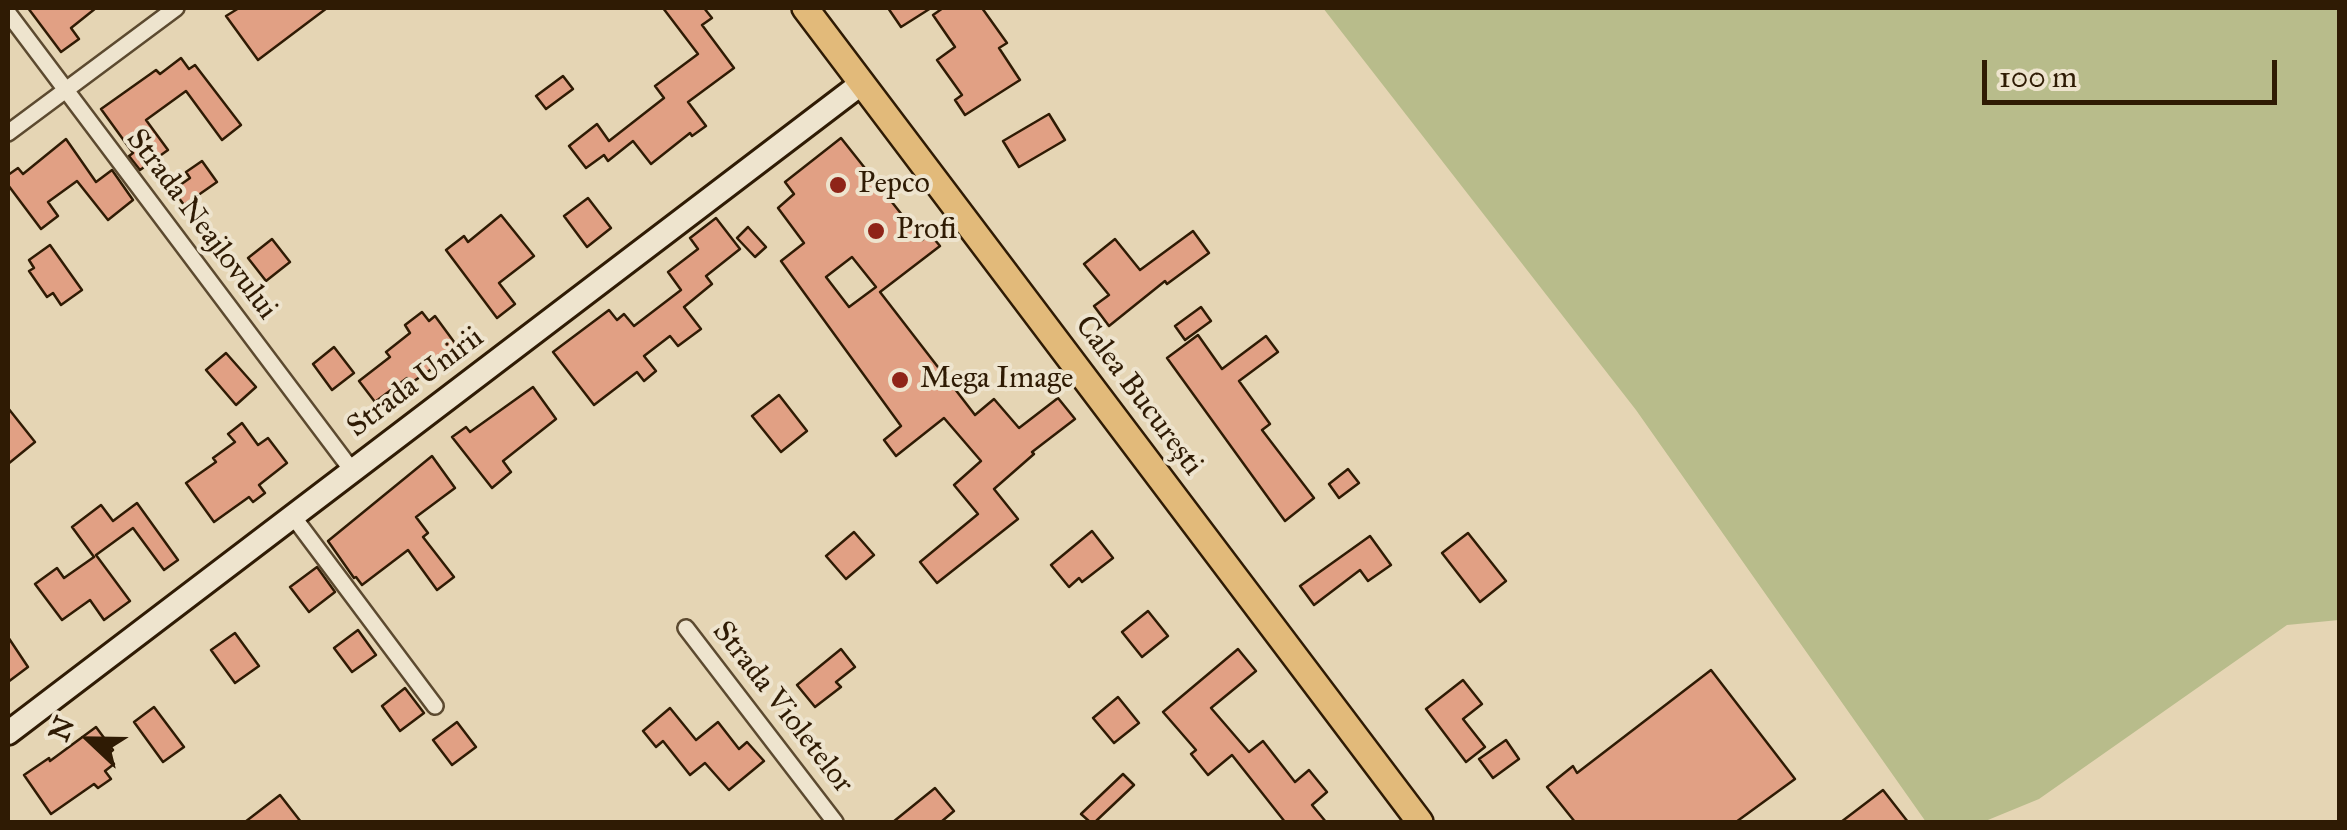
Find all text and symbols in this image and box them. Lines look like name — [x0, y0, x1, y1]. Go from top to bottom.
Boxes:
scale bar — [1987, 40, 2282, 102]
text: 100 m — [1999, 59, 2077, 95]
street label: Strada Neajlovului — [118, 123, 284, 327]
place label: Pepco — [858, 167, 930, 203]
marker: Pepco — [827, 174, 849, 196]
place label: Profi — [896, 213, 957, 249]
marker: Profi — [865, 220, 887, 242]
street label: Calea București — [1066, 309, 1210, 483]
street label: Strada Unirii — [341, 320, 491, 446]
place label: Mega Image — [920, 362, 1073, 398]
marker: Mega Image — [889, 369, 911, 391]
street label: Strada Violetelor — [704, 615, 860, 801]
north arrow — [40, 690, 140, 790]
text: N — [41, 711, 82, 746]

